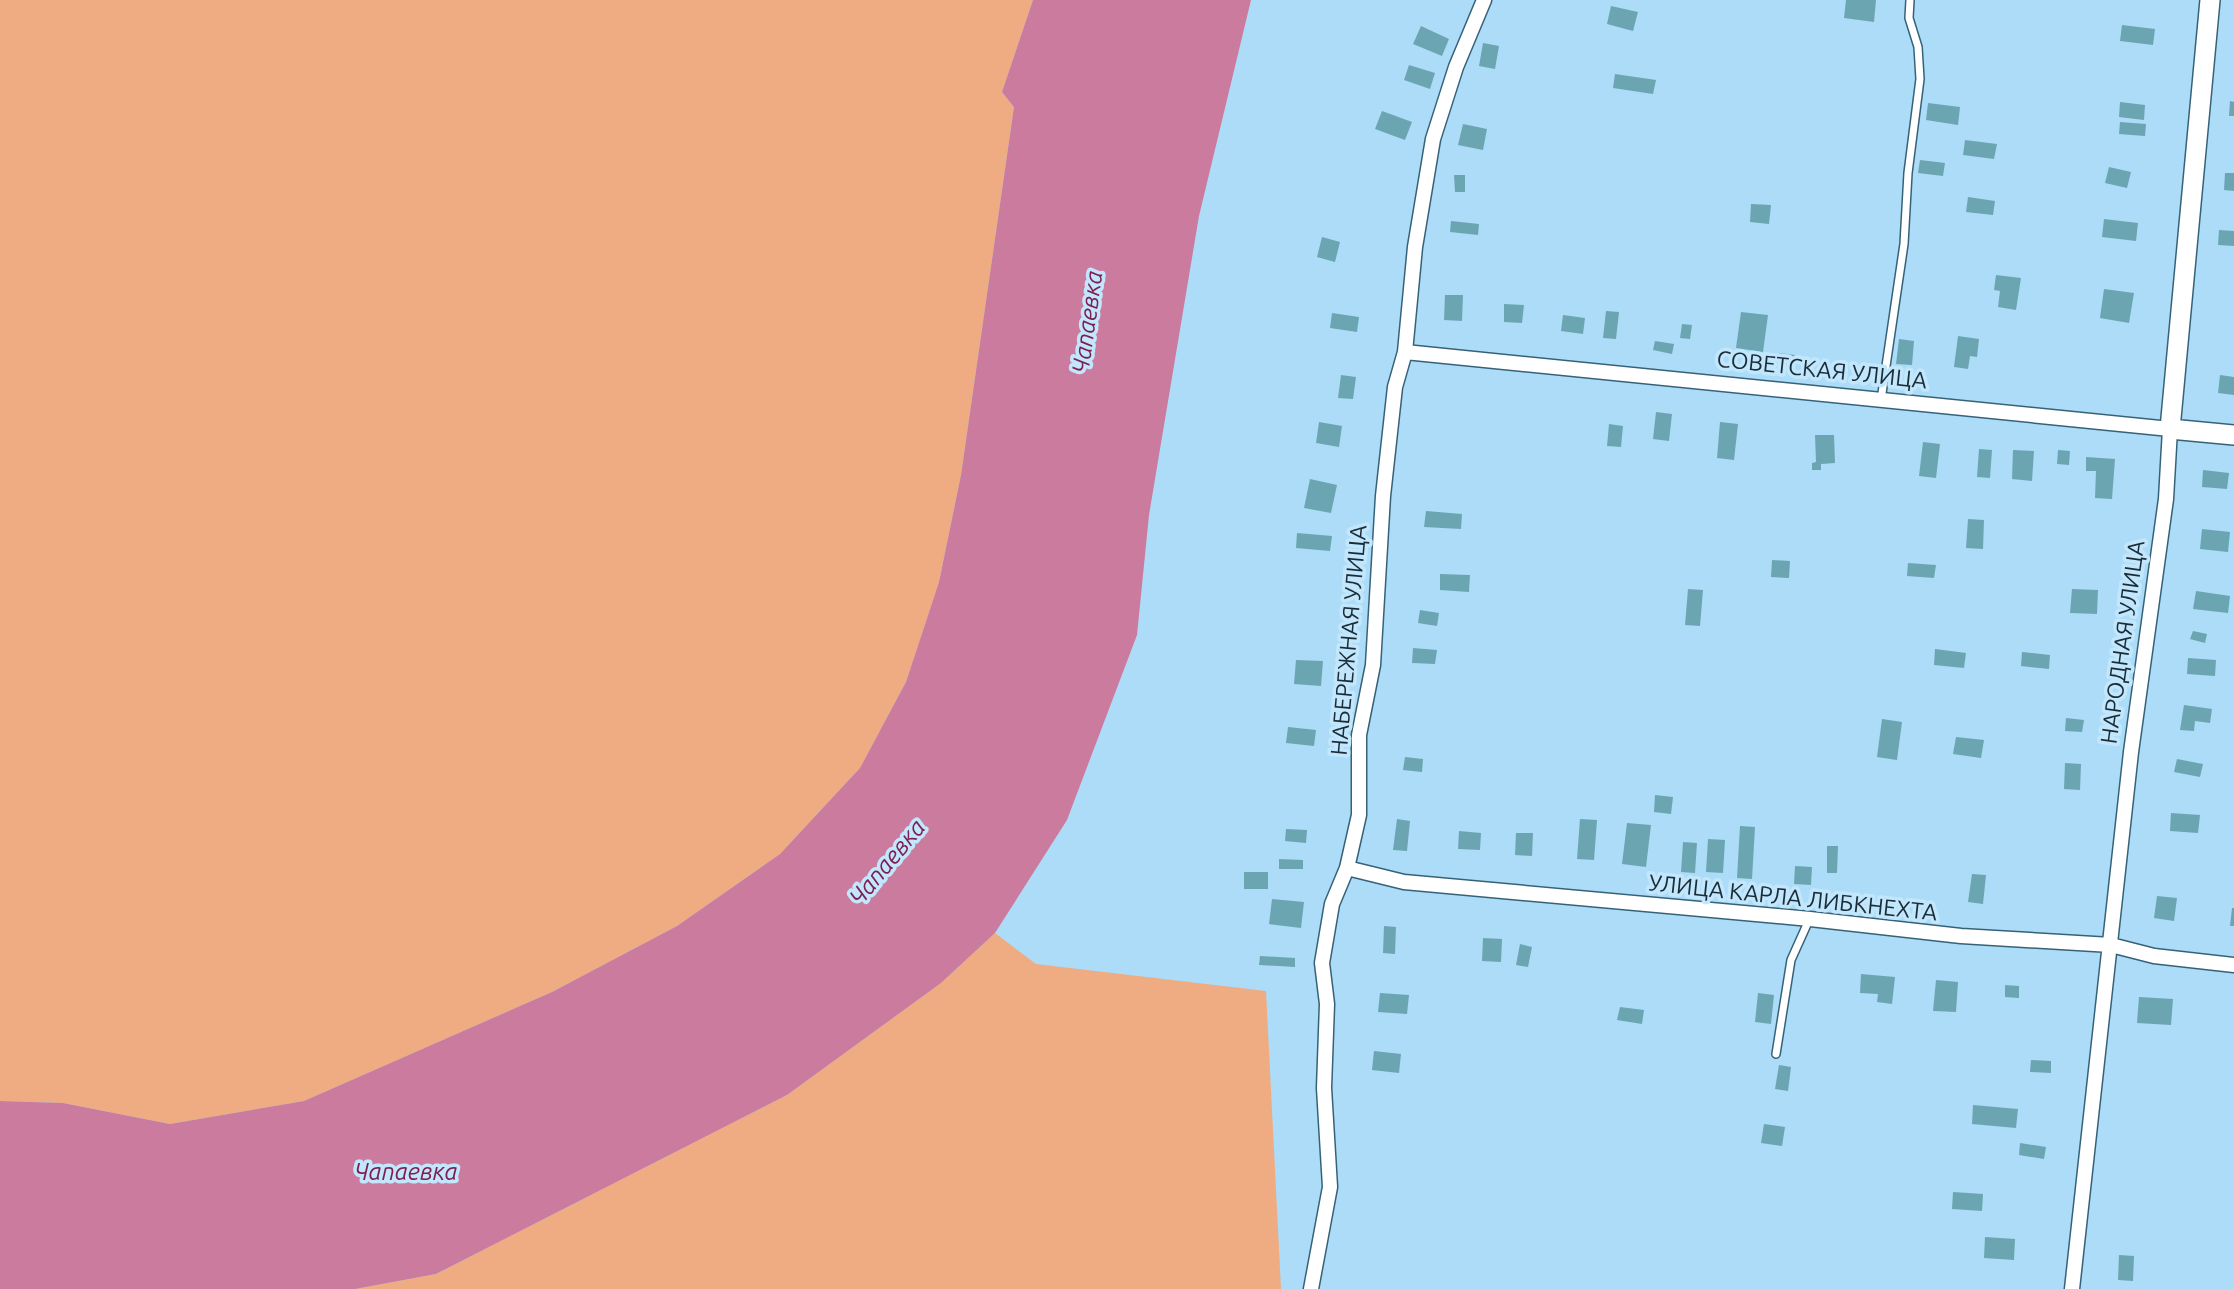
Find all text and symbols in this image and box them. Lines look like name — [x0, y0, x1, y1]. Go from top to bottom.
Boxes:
water label: Чапаевка — [1066, 269, 1108, 375]
street label: СОВЕТСКАЯ УЛИЦА — [1716, 346, 1928, 392]
street label: НАБЕРЕЖНАЯ УЛИЦА — [1325, 524, 1371, 756]
street label: НАРОДНАЯ УЛИЦА — [2095, 539, 2149, 745]
water label: Чапаевка — [844, 814, 930, 910]
street label: УЛИЦА КАРЛА ЛИБКНЕХТА — [1648, 869, 1939, 925]
water label: Чапаевка — [355, 1158, 458, 1185]

